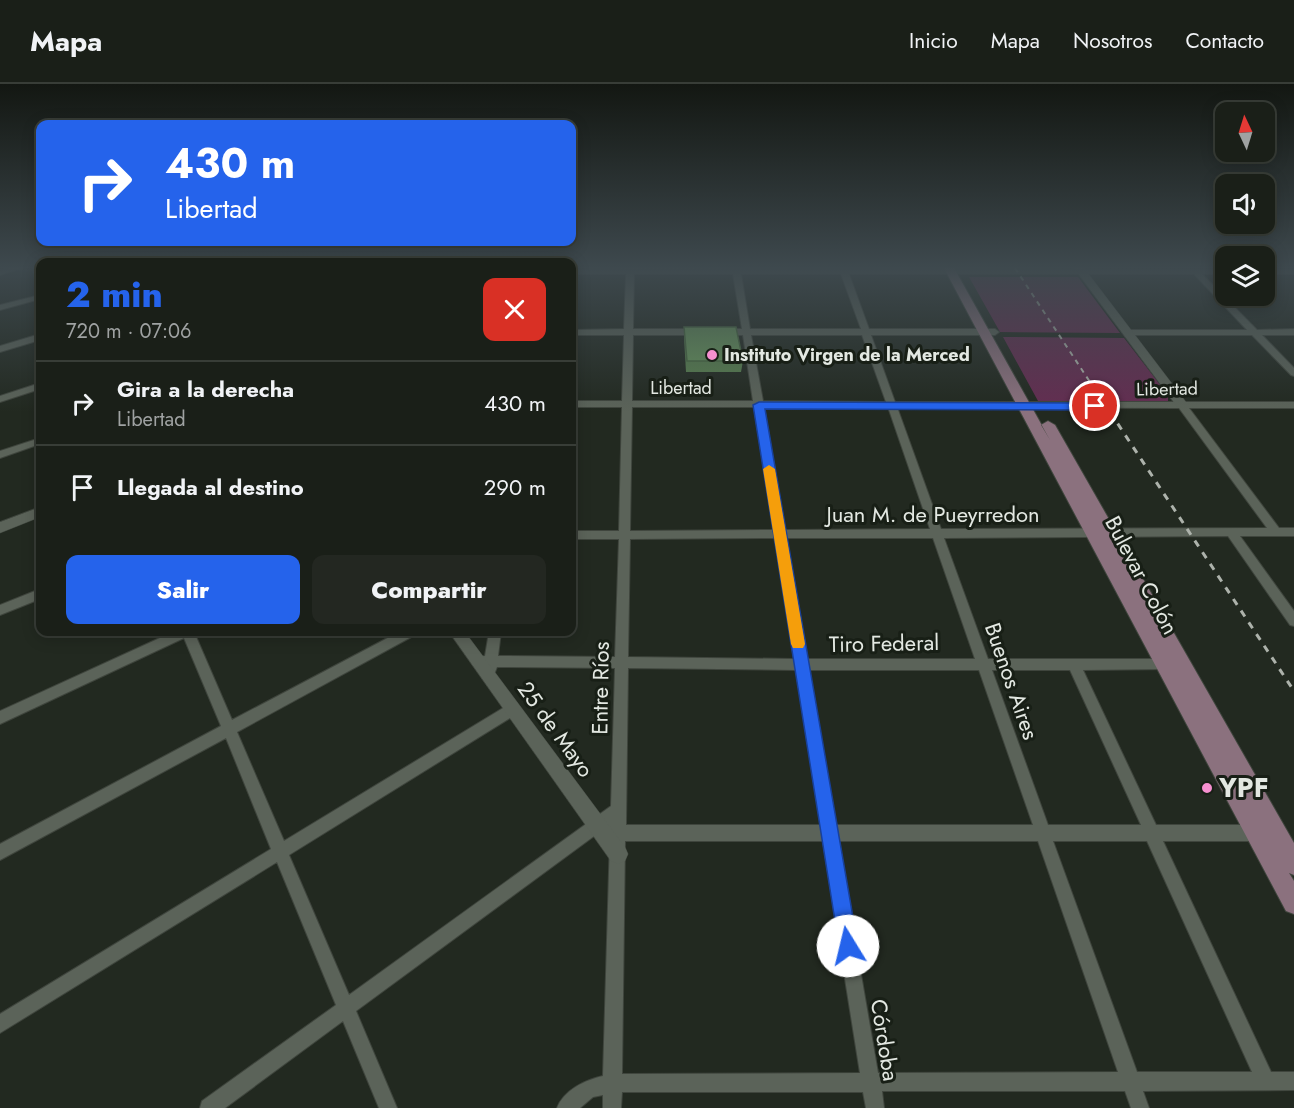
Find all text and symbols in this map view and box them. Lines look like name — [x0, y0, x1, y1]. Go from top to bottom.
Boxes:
text: Mapa — [30, 21, 102, 62]
text: Inicio — [909, 26, 958, 56]
text: Mapa — [991, 26, 1040, 56]
text: Nosotros — [1073, 26, 1152, 56]
text: Contacto — [1185, 26, 1264, 56]
north arrow — [1215, 102, 1275, 162]
map controls — [1215, 102, 1275, 306]
text: 430 m — [165, 133, 295, 194]
icon: right — [66, 144, 144, 222]
button: sound — [1215, 174, 1275, 234]
text: Libertad — [165, 189, 258, 228]
button: layers — [1215, 246, 1275, 306]
text: 2 min — [66, 268, 163, 320]
button: close — [483, 278, 546, 341]
text: 720 m · 07:06 — [66, 317, 192, 346]
place label: Instituto Virgen de la Merced — [724, 342, 970, 368]
marker: Instituto Virgen de la Merced — [705, 348, 719, 362]
text: Gira a la derecha — [117, 373, 294, 405]
street label: Libertad — [650, 375, 712, 401]
street label: Libertad — [1136, 375, 1198, 403]
pin — [1069, 380, 1120, 431]
icon: right — [66, 387, 99, 420]
text: 430 m — [484, 387, 546, 419]
icon: arrive — [1078, 389, 1111, 422]
text: Libertad — [117, 405, 186, 434]
icon: arrive — [66, 471, 99, 504]
text: Llegada al destino — [117, 471, 304, 503]
text: 290 m — [484, 471, 546, 503]
street label: Juan M. de Pueyrredon — [823, 498, 1040, 530]
street label: Bulevar Colón — [1097, 510, 1187, 640]
button: Salir — [66, 555, 300, 624]
button: Compartir — [312, 555, 546, 624]
street label: Buenos Aires — [977, 618, 1047, 744]
street label: Tiro Federal — [828, 626, 940, 660]
street label: Entre Ríos — [583, 641, 617, 735]
street label: 25 de Mayo — [510, 674, 602, 784]
place label: YPF — [1218, 768, 1269, 807]
marker: YPF — [1200, 781, 1214, 795]
position arrow — [816, 914, 880, 978]
street label: Córdoba — [863, 997, 907, 1083]

